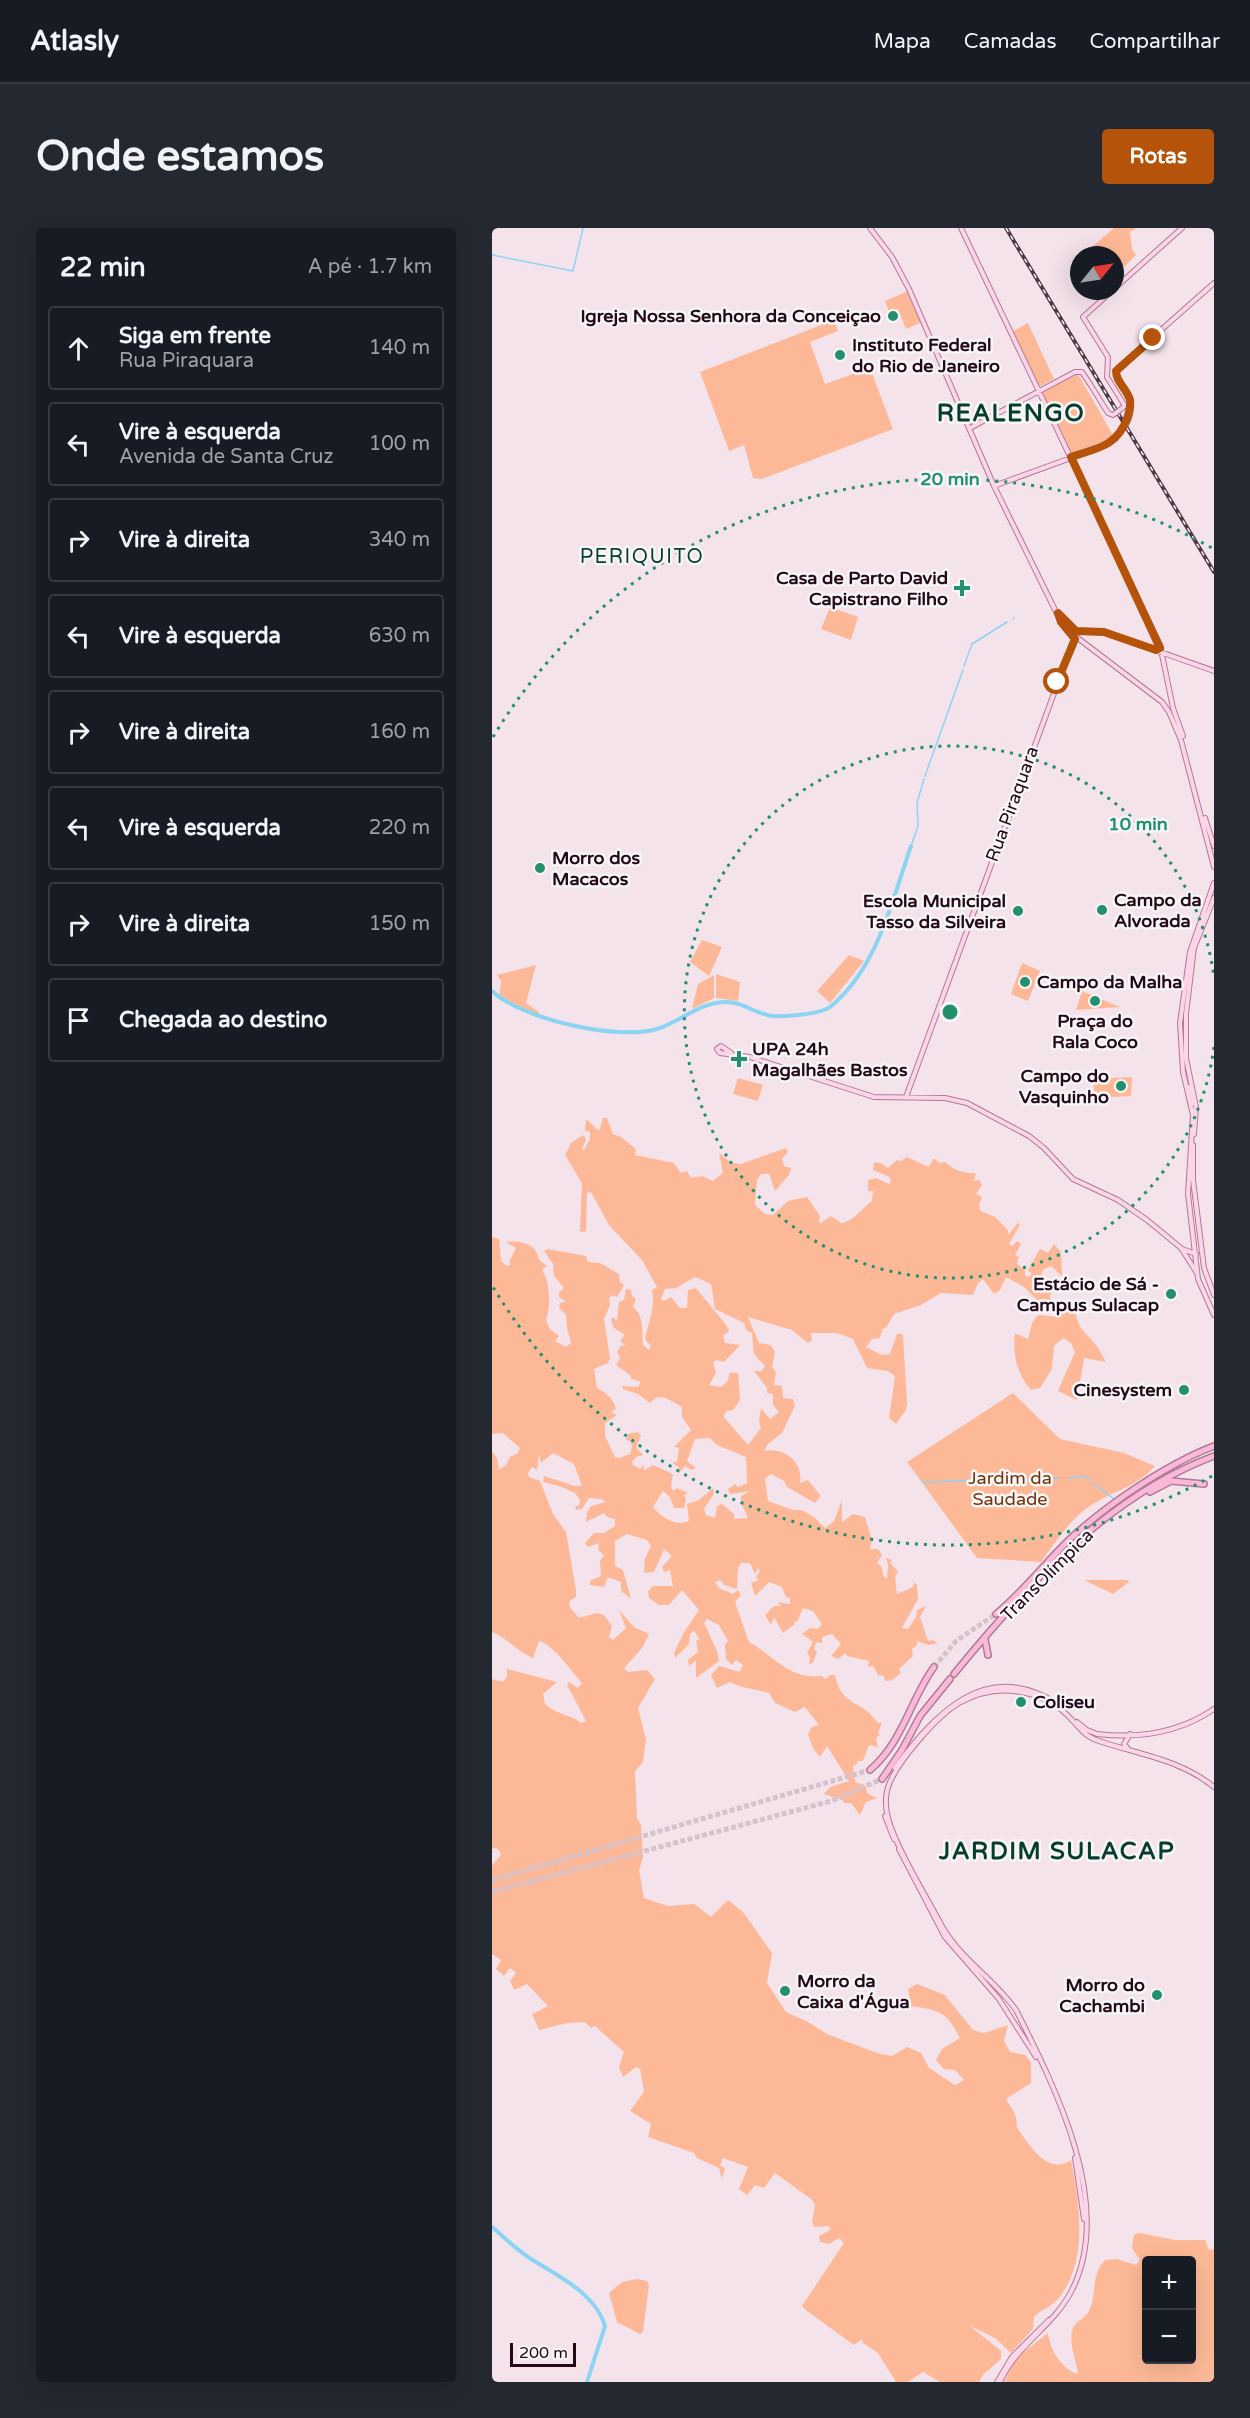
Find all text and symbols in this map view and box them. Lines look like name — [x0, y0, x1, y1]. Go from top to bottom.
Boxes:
text: Atlasly — [30, 24, 119, 58]
text: Mapa — [874, 29, 931, 54]
text: Camadas — [964, 29, 1056, 54]
text: Compartilhar — [1089, 29, 1220, 54]
button: Rotas — [1102, 129, 1214, 184]
text: Onde estamos — [36, 131, 324, 182]
north arrow — [1070, 246, 1124, 300]
text: 22 min — [60, 252, 146, 283]
text: A pé · 1.7 km — [308, 255, 432, 279]
place label: Igreja Nossa Senhora da Conceiçao — [580, 305, 881, 327]
marker: Igreja Nossa Senhora da Conceiçao — [886, 309, 900, 323]
text: Siga em frente — [119, 323, 271, 349]
route end — [1139, 324, 1165, 350]
icon: ahead — [62, 332, 95, 365]
place label: Instituto Federal do Rio de Janeiro — [852, 334, 1000, 377]
text: 140 m — [369, 336, 430, 360]
marker: Instituto Federal do Rio de Janeiro — [833, 348, 847, 362]
text: Rua Piraquara — [119, 349, 254, 373]
district label: REALENGO — [937, 399, 1085, 428]
text: Vire à esquerda — [119, 419, 281, 445]
icon: left — [62, 428, 95, 461]
text: 100 m — [369, 432, 430, 456]
text: Avenida de Santa Cruz — [119, 445, 333, 469]
text: 20 min — [920, 468, 980, 490]
icon: right — [62, 524, 95, 557]
text: Vire à direita — [119, 527, 250, 553]
text: 340 m — [369, 528, 430, 552]
district label: PERIQUITO — [580, 545, 704, 569]
place label: Casa de Parto David Capistrano Filho — [776, 567, 948, 610]
marker: Casa de Parto David Capistrano Filho — [953, 579, 971, 597]
icon: left — [62, 620, 95, 653]
text: Vire à esquerda — [119, 623, 281, 649]
text: 630 m — [369, 624, 430, 648]
route start — [1043, 668, 1069, 694]
icon: right — [62, 716, 95, 749]
text: Vire à direita — [119, 719, 250, 745]
text: 160 m — [369, 720, 430, 744]
street label: Rua Piraquara — [981, 743, 1043, 865]
icon: left — [62, 812, 95, 845]
text: 10 min — [1108, 813, 1168, 835]
text: Vire à esquerda — [119, 815, 281, 841]
text: 220 m — [369, 816, 430, 840]
place label: Morro dos Macacos — [552, 847, 641, 890]
marker: Morro dos Macacos — [533, 861, 547, 875]
place label: Campo da Alvorada — [1114, 889, 1202, 932]
place label: Escola Municipal Tasso da Silveira — [863, 890, 1006, 933]
marker: Campo da Alvorada — [1095, 903, 1109, 917]
marker: Escola Municipal Tasso da Silveira — [1011, 904, 1025, 918]
icon: right — [62, 908, 95, 941]
text: Vire à direita — [119, 911, 250, 937]
text: 150 m — [369, 912, 430, 936]
place label: Campo da Malha — [1037, 971, 1182, 993]
marker: Campo da Malha — [1018, 975, 1032, 989]
marker: Praça do Rala Coco — [1088, 994, 1102, 1008]
centre of rings — [940, 1002, 960, 1022]
icon: arrive — [62, 1004, 95, 1037]
text: Chegada ao destino — [119, 1007, 327, 1033]
place label: Praça do Rala Coco — [1052, 1010, 1138, 1053]
place label: UPA 24h Magalhães Bastos — [752, 1038, 908, 1081]
marker: UPA 24h Magalhães Bastos — [730, 1050, 748, 1068]
place label: Campo do Vasquinho — [1019, 1065, 1109, 1108]
marker: Campo do Vasquinho — [1114, 1079, 1128, 1093]
place label: Estácio de Sá - Campus Sulacap — [1017, 1273, 1159, 1316]
marker: Estácio de Sá - Campus Sulacap — [1164, 1287, 1178, 1301]
place label: Cinesystem — [1074, 1379, 1172, 1401]
marker: Cinesystem — [1177, 1383, 1191, 1397]
park label: Jardim da Saudade — [968, 1467, 1052, 1510]
street label: TransOlímpica — [996, 1524, 1098, 1626]
place label: Coliseu — [1033, 1691, 1095, 1713]
marker: Coliseu — [1014, 1695, 1028, 1709]
district label: JARDIM SULACAP — [938, 1837, 1175, 1866]
place label: Morro da Caixa d'Água — [797, 1970, 910, 2013]
place label: Morro do Cachambi — [1059, 1974, 1145, 2017]
marker: Morro da Caixa d'Água — [778, 1984, 792, 1998]
marker: Morro do Cachambi — [1150, 1988, 1164, 2002]
map controls — [1142, 2256, 1196, 2364]
button: + — [1142, 2256, 1196, 2310]
button: − — [1142, 2310, 1196, 2364]
scale bar — [510, 2340, 576, 2368]
text: 200 m — [519, 2343, 568, 2363]

